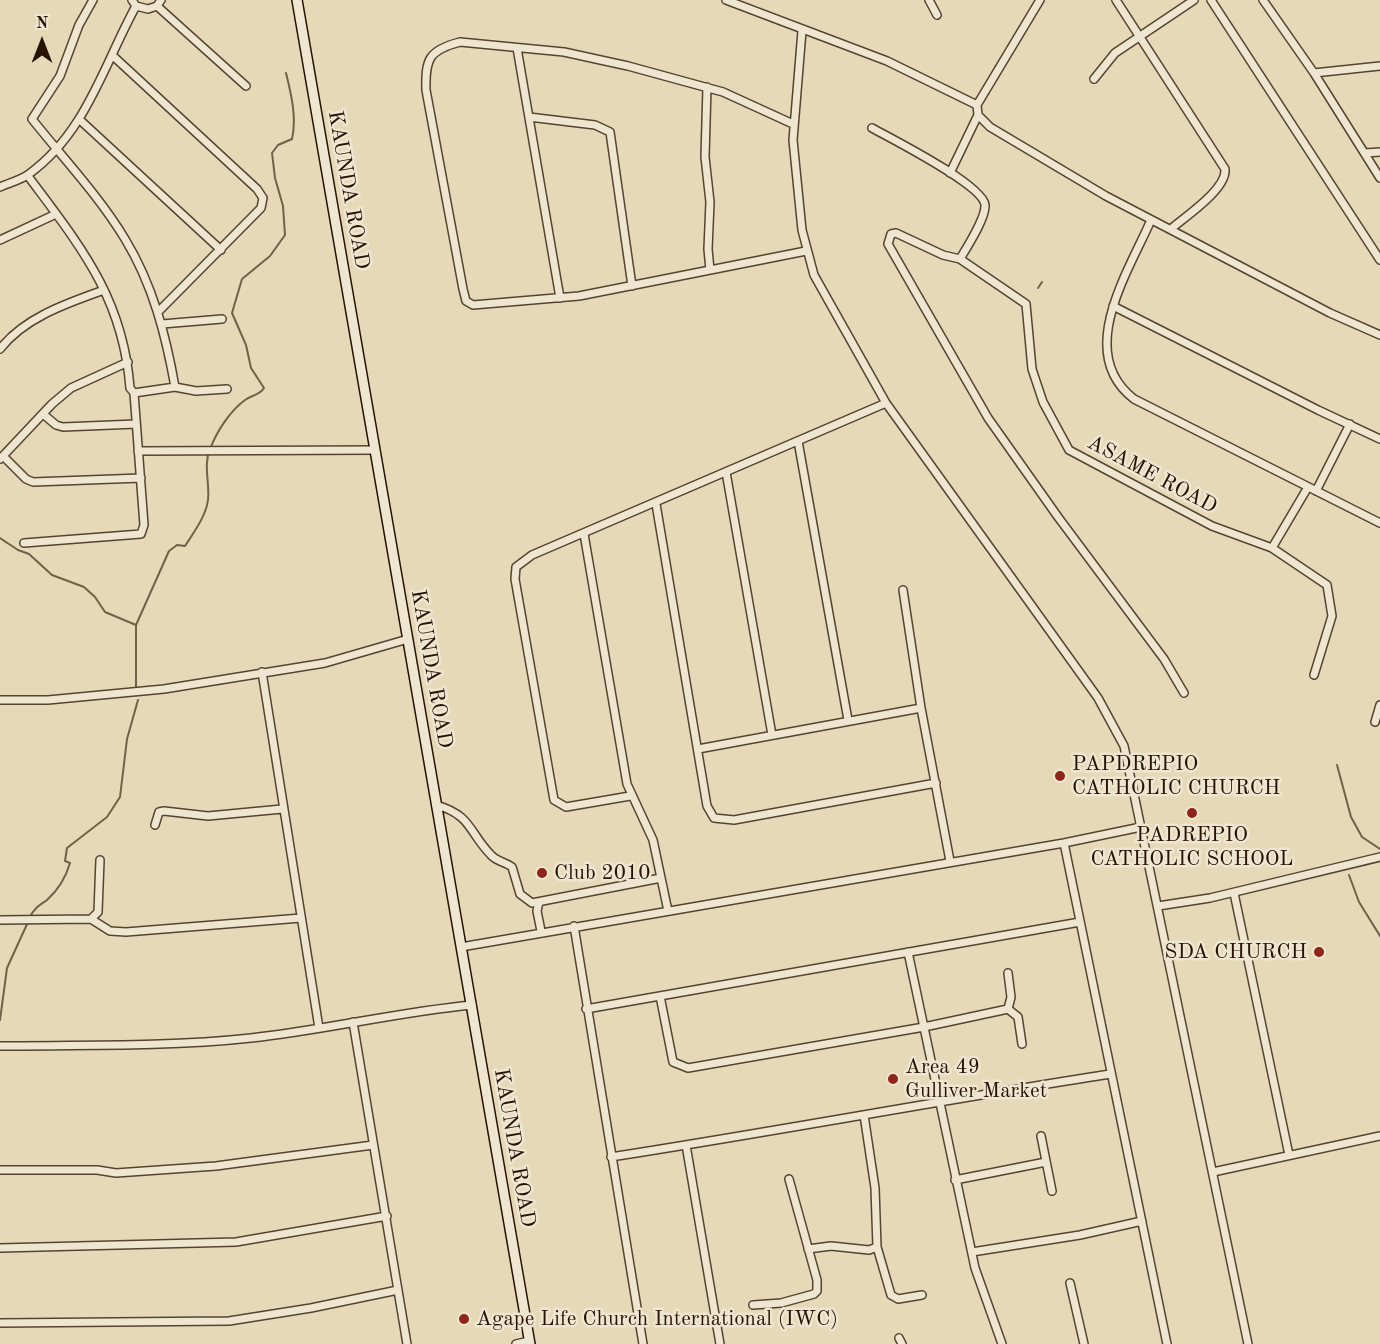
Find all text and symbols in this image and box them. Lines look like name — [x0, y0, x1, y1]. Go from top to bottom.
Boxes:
north arrow — [12, 12, 72, 72]
text: N — [36, 16, 48, 32]
street label: KAUNDA ROAD — [322, 109, 374, 271]
street label: ASAME ROAD — [1083, 430, 1221, 520]
street label: KAUNDA ROAD — [405, 588, 457, 750]
place label: PAPDREPIO CATHOLIC CHURCH — [1072, 751, 1280, 801]
marker: PAPDREPIO CATHOLIC CHURCH — [1053, 769, 1067, 783]
marker: PADREPIO CATHOLIC SCHOOL — [1185, 806, 1199, 820]
place label: PADREPIO CATHOLIC SCHOOL — [1091, 822, 1293, 872]
place label: Club 2010 — [554, 860, 650, 886]
marker: Club 2010 — [535, 866, 549, 880]
place label: SDA CHURCH — [1164, 939, 1307, 965]
marker: SDA CHURCH — [1312, 945, 1326, 959]
place label: Area 49 Gulliver Market — [905, 1054, 1047, 1104]
street label: KAUNDA ROAD — [488, 1067, 540, 1229]
marker: Area 49 Gulliver Market — [886, 1072, 900, 1086]
place label: Agape Life Church International (IWC) — [476, 1306, 838, 1332]
marker: Agape Life Church International (IWC) — [457, 1312, 471, 1326]

